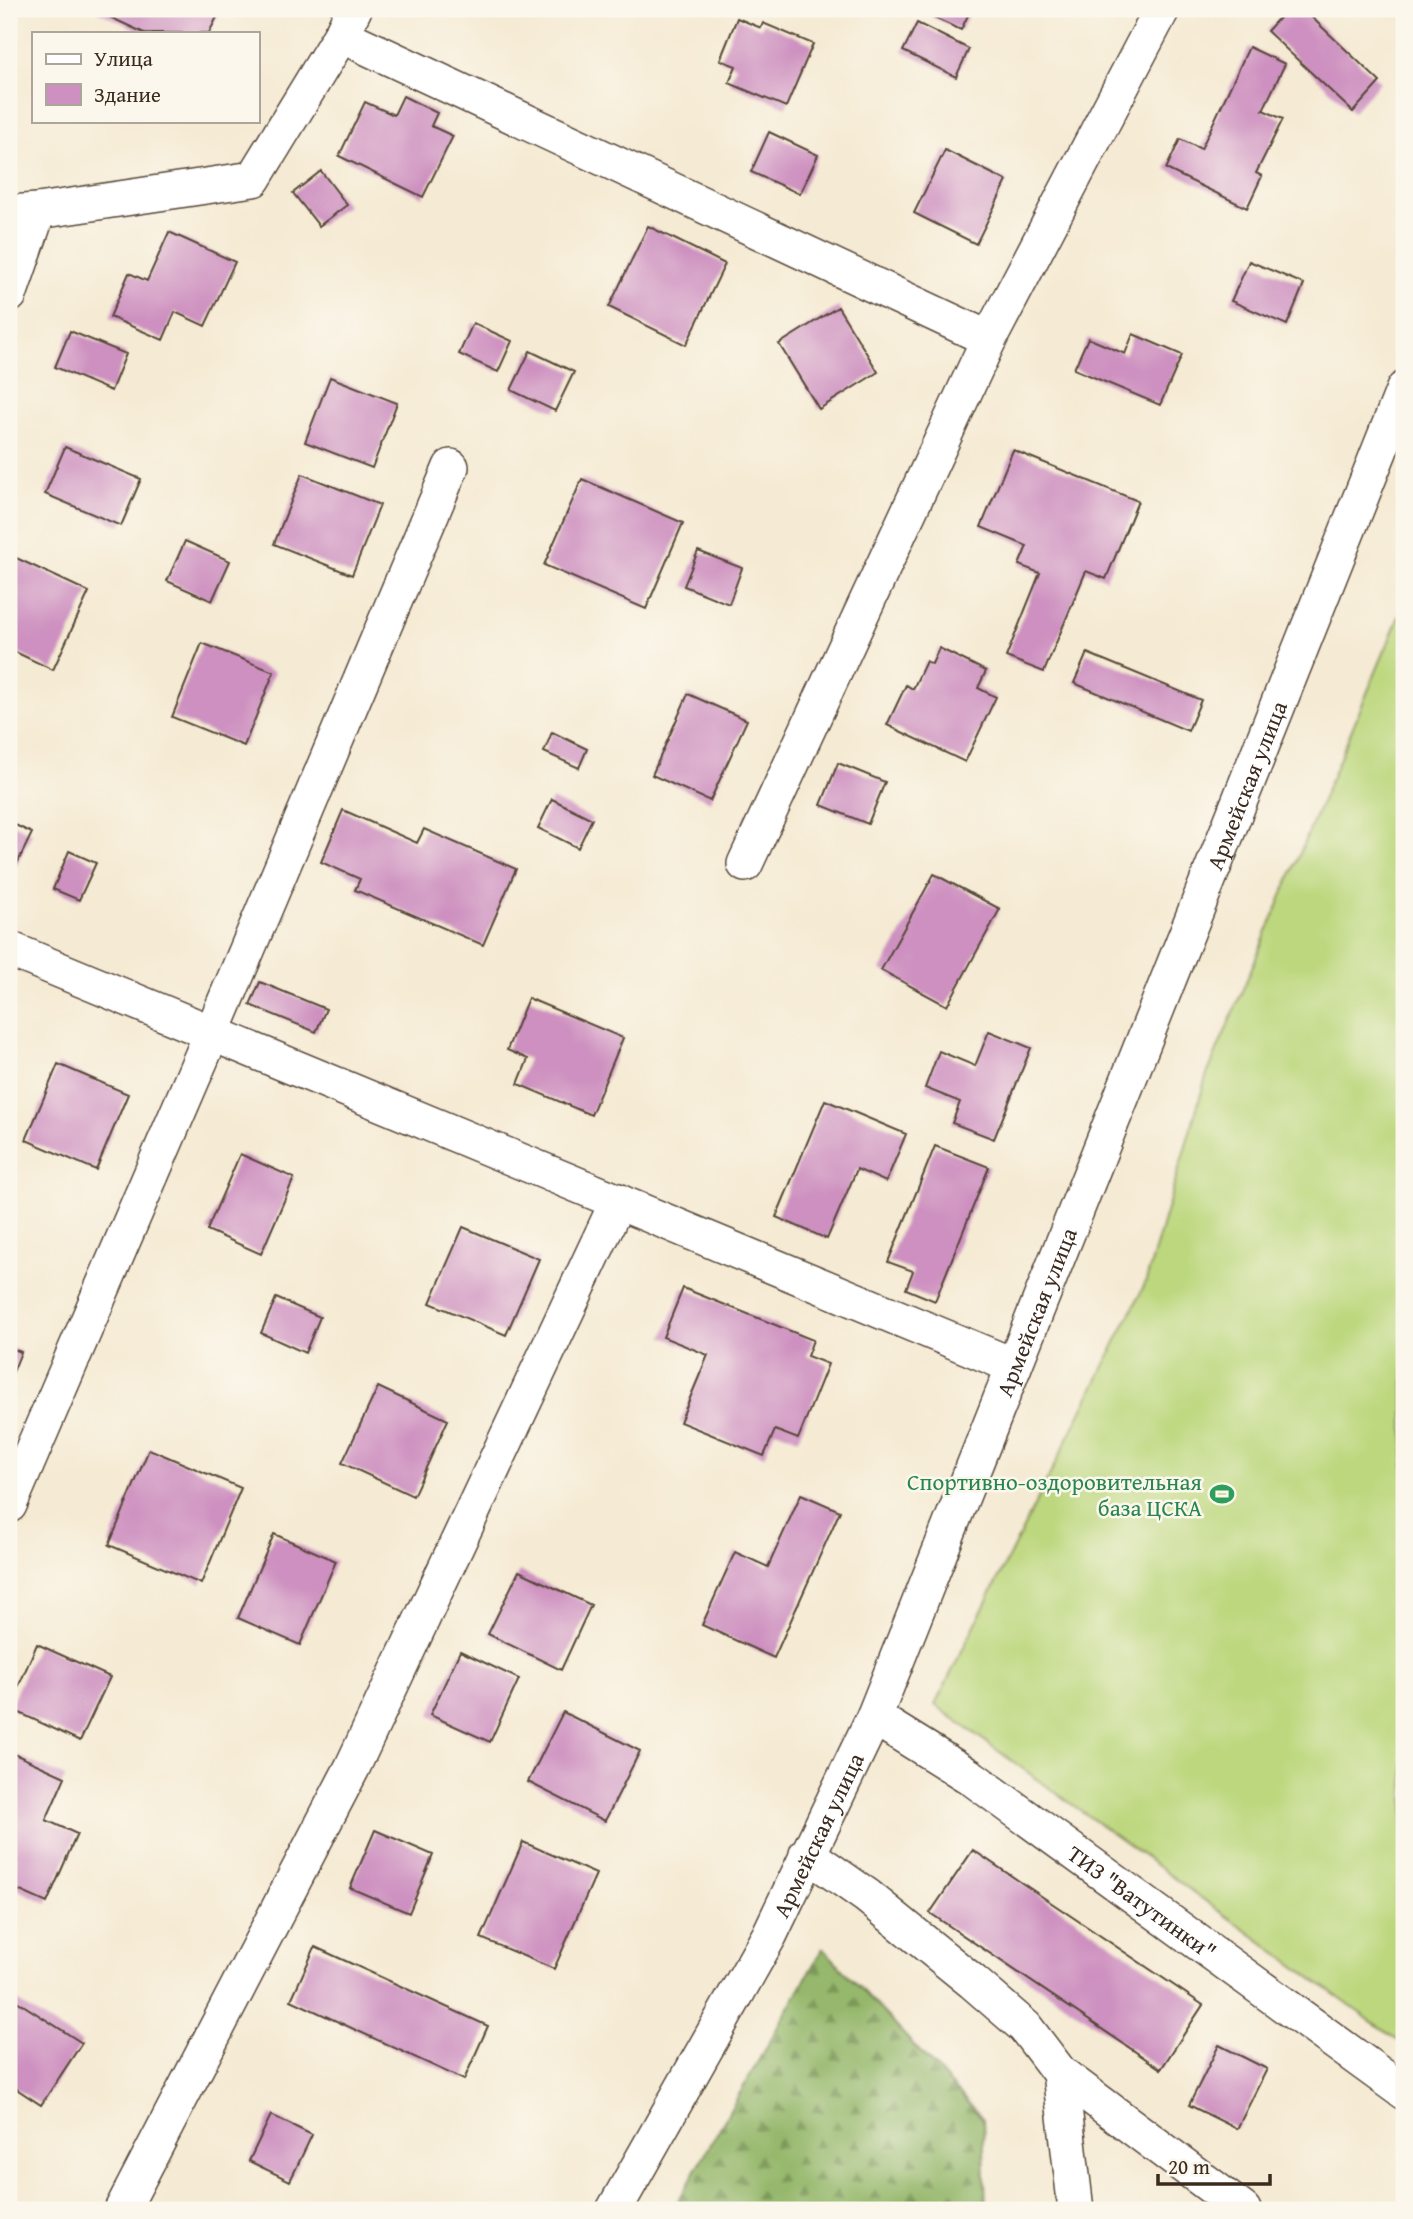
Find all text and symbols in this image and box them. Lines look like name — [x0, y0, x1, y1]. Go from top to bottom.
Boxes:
legend — [32, 32, 259, 122]
text: Улица — [94, 43, 153, 74]
text: Здание — [94, 79, 161, 110]
street label: Армейская улица — [1197, 696, 1294, 875]
street label: Армейская улица — [987, 1222, 1084, 1401]
place label: Спортивно-оздоровительная база ЦСКА — [907, 1465, 1202, 1524]
sports icon: Спортивно-оздоровительная база ЦСКА — [1208, 1480, 1236, 1508]
street label: Армейская улица — [764, 1747, 871, 1923]
street label: ТИЗ "Ватутинки" — [1061, 1837, 1223, 1967]
scale bar — [1158, 2142, 1270, 2186]
text: 20 m — [1168, 2151, 1210, 2182]

